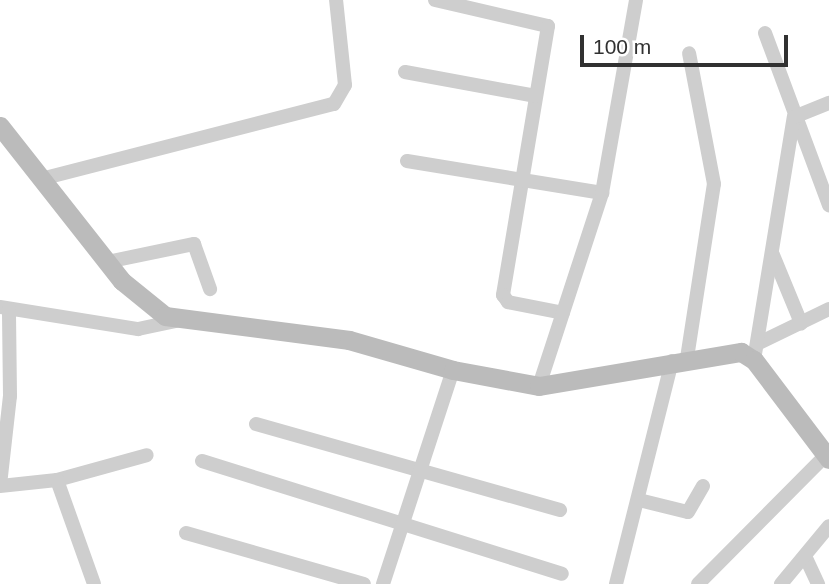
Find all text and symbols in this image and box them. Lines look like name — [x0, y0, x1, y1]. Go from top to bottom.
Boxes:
scale bar — [584, 21, 792, 65]
text: 100 m — [593, 35, 651, 58]

